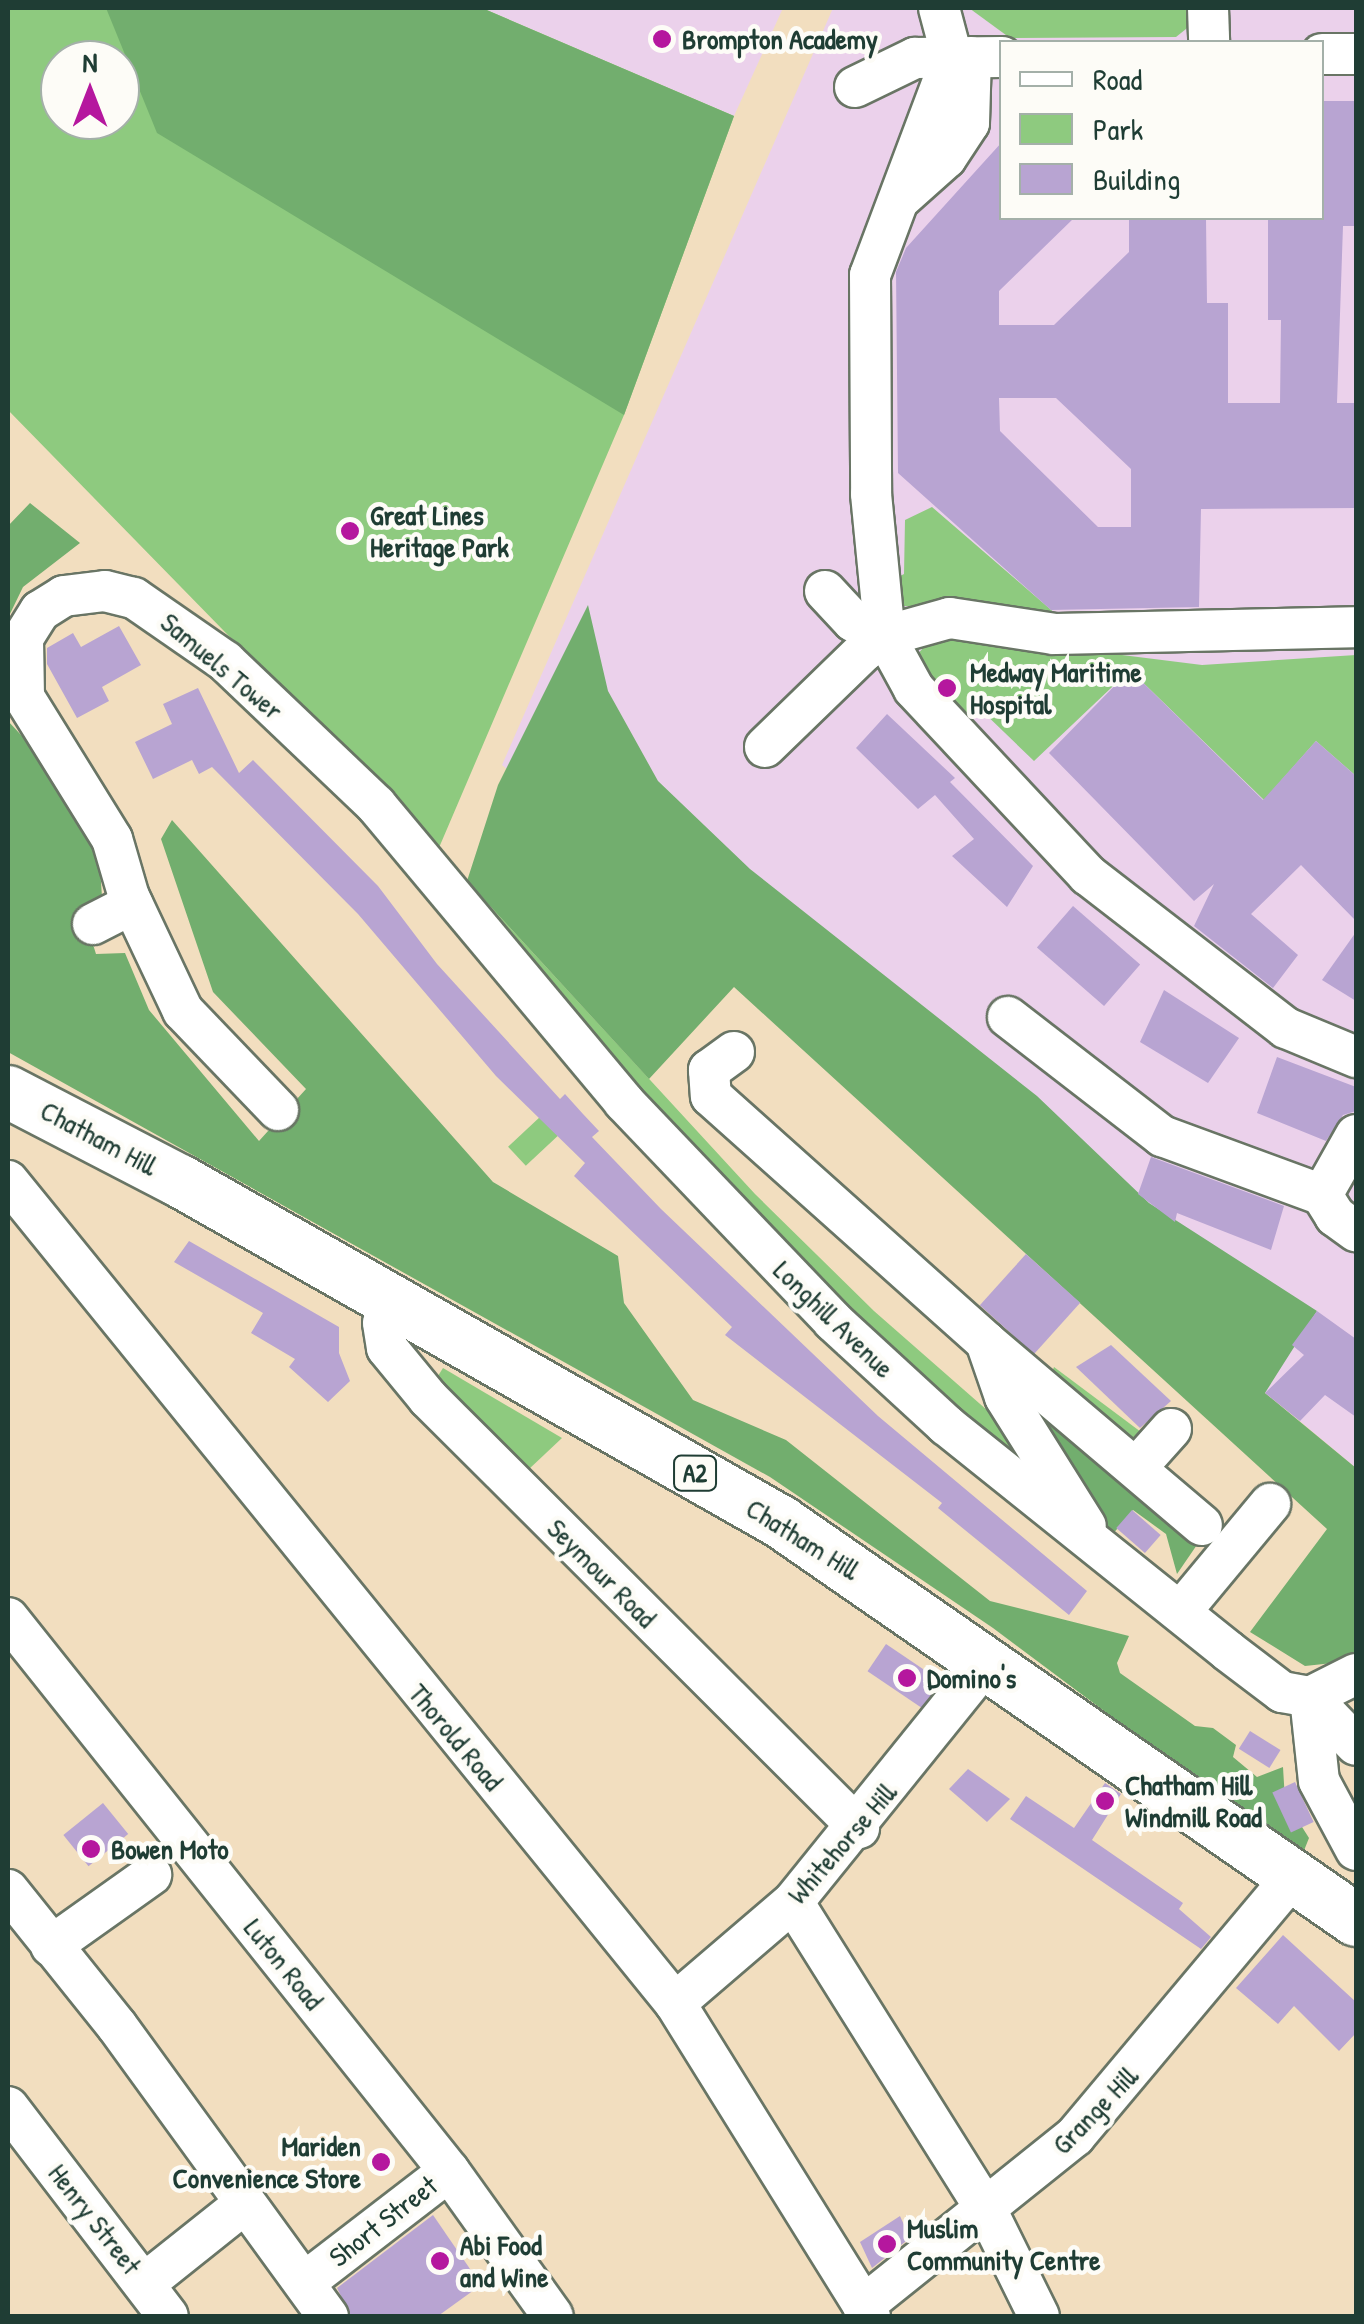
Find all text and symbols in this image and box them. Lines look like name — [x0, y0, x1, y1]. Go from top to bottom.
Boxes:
place label: Brompton Academy — [682, 22, 878, 56]
marker: Brompton Academy — [651, 28, 673, 50]
north arrow — [40, 40, 140, 140]
legend — [999, 40, 1324, 220]
text: N — [83, 43, 97, 81]
text: Road — [1093, 59, 1142, 99]
text: Park — [1093, 109, 1143, 149]
text: Building — [1093, 159, 1180, 199]
place label: Great Lines Heritage Park — [370, 498, 509, 564]
marker: Great Lines Heritage Park — [339, 520, 361, 542]
street label: Samuels Tower — [154, 605, 290, 727]
place label: Medway Maritime Hospital — [970, 655, 1142, 721]
marker: Medway Maritime Hospital — [934, 675, 960, 701]
street label: Chatham Hill — [35, 1093, 163, 1183]
street label: Longhill Avenue — [767, 1253, 901, 1385]
road number: A2 — [672, 1453, 718, 1493]
street label: Chatham Hill — [740, 1491, 866, 1587]
street label: Seymour Road — [540, 1511, 664, 1635]
place label: Domino's — [927, 1661, 1016, 1695]
marker: Domino's — [896, 1667, 918, 1689]
street label: Thorold Road — [402, 1677, 510, 1797]
place label: Chatham Hill Windmill Road — [1125, 1768, 1262, 1834]
street label: Whitehorse Hill — [780, 1775, 904, 1911]
marker: Chatham Hill Windmill Road — [1094, 1790, 1116, 1812]
place label: Bowen Moto — [111, 1832, 229, 1866]
marker: Bowen Moto — [80, 1838, 102, 1860]
street label: Luton Road — [237, 1912, 331, 2016]
street label: Grange Hill — [1045, 2059, 1145, 2161]
place label: Mariden Convenience Store — [173, 2129, 361, 2195]
marker: Mariden Convenience Store — [370, 2151, 392, 2173]
street label: Henry Street — [41, 2157, 149, 2281]
street label: Short Street — [322, 2168, 444, 2274]
place label: Muslim Community Centre — [907, 2211, 1100, 2277]
place label: Abi Food and Wine — [460, 2228, 548, 2294]
marker: Muslim Community Centre — [876, 2233, 898, 2255]
marker: Abi Food and Wine — [429, 2250, 451, 2272]

